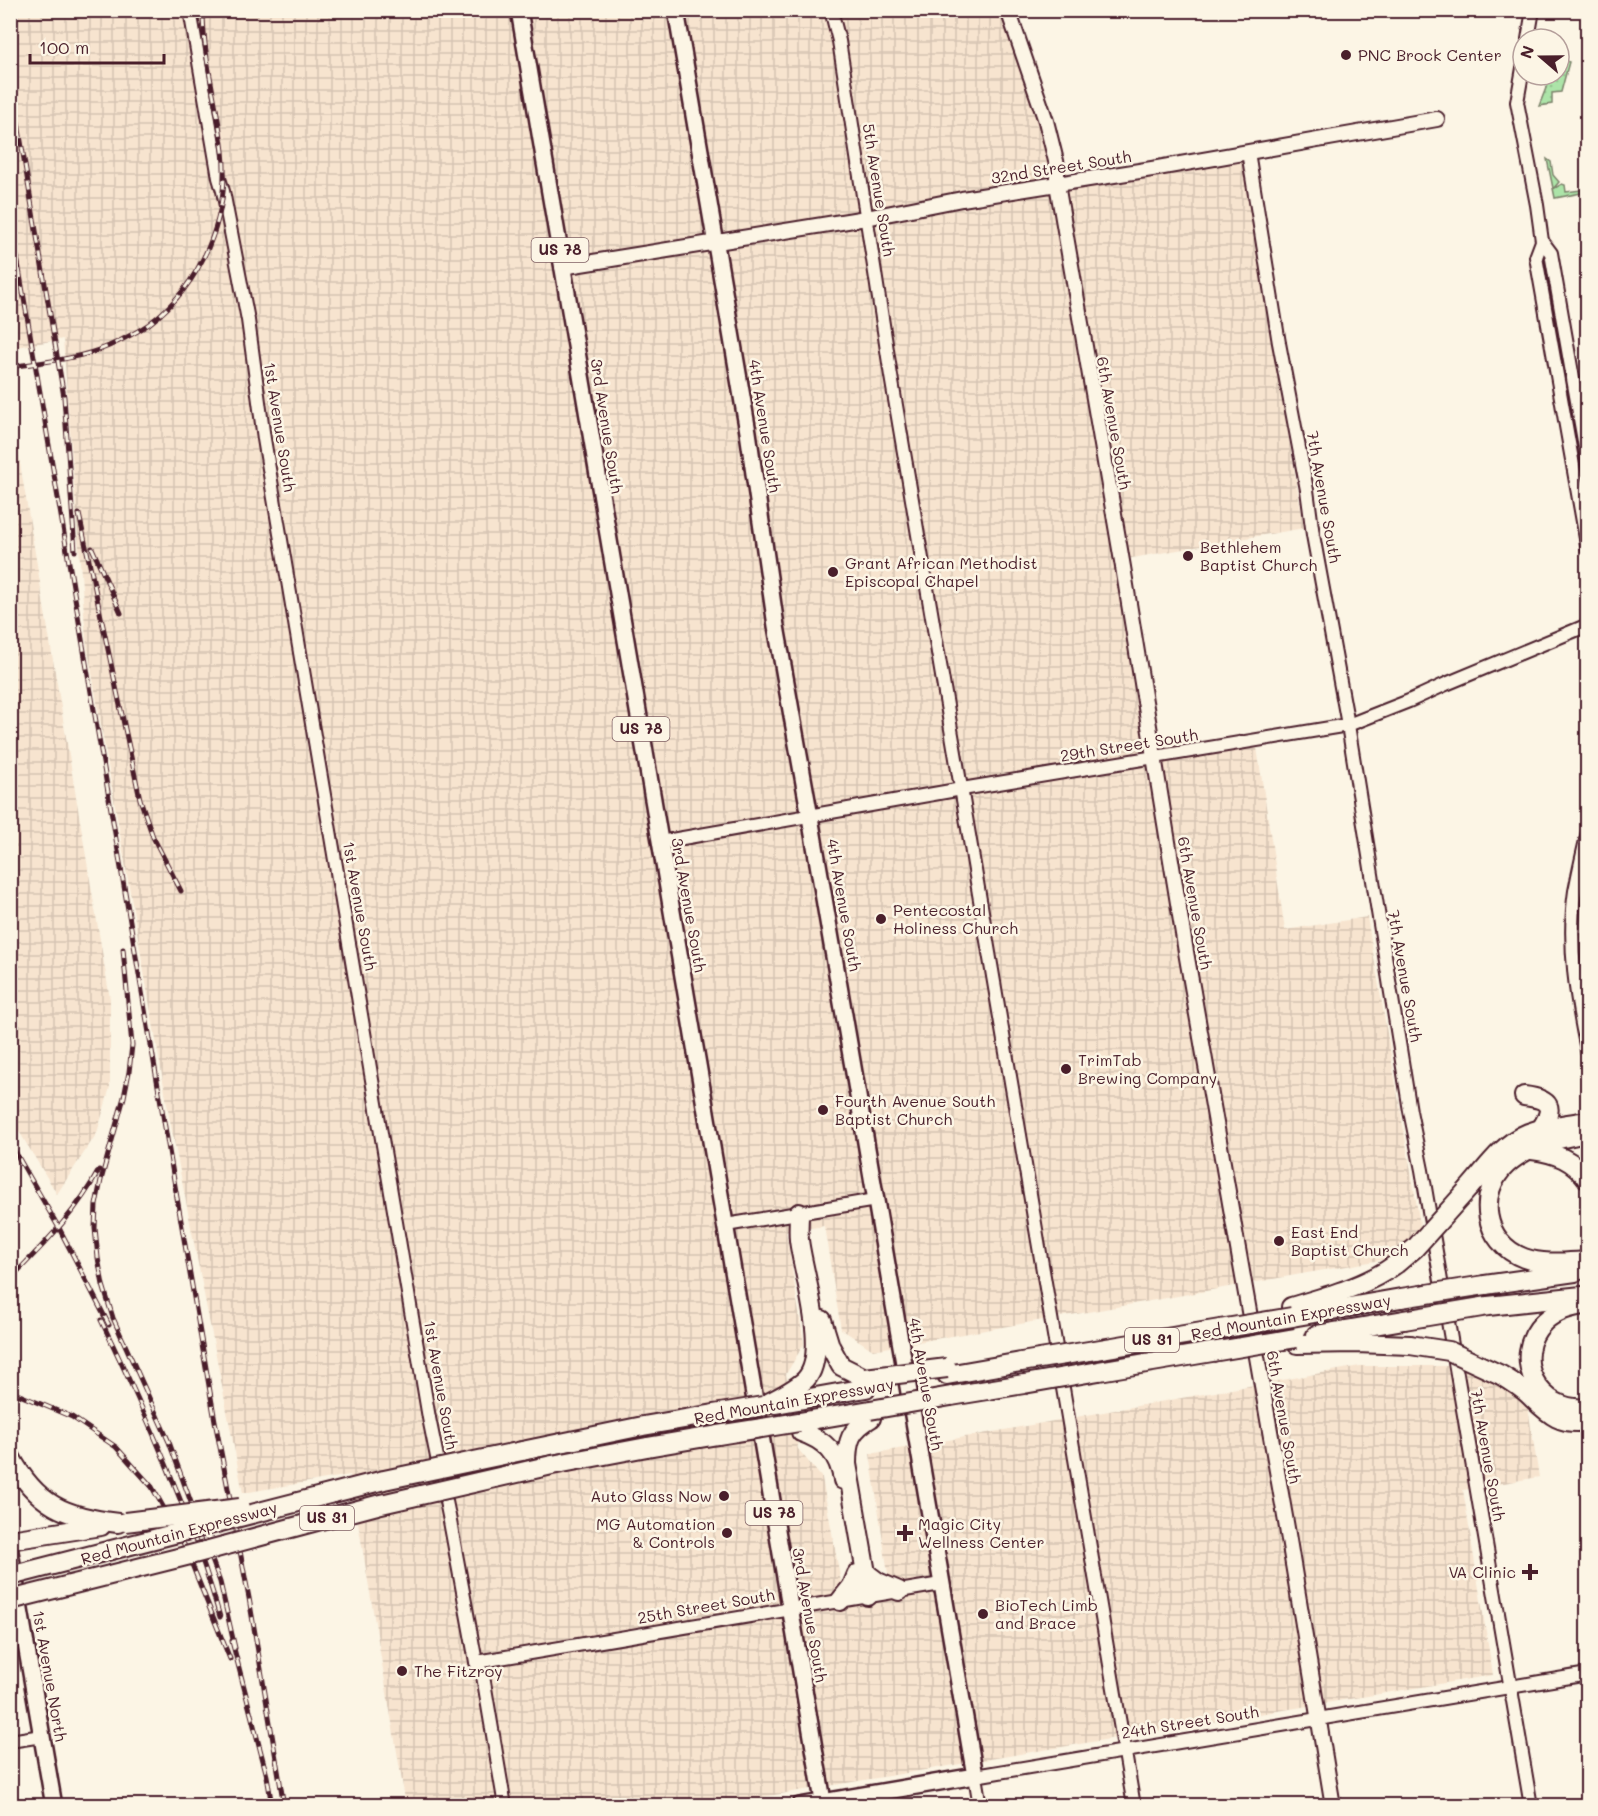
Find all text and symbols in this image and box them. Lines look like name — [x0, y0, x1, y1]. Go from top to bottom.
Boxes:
scale bar — [30, 27, 164, 65]
north arrow — [1511, 27, 1571, 87]
text: 100 m — [39, 35, 89, 59]
text: N — [1514, 42, 1538, 61]
place label: PNC Brock Center — [1358, 44, 1502, 65]
marker: PNC Brock Center — [1339, 48, 1353, 62]
street label: 5th Avenue South — [859, 122, 900, 258]
street label: 32nd Street South — [989, 145, 1133, 188]
road number: US 78 — [532, 238, 588, 262]
street label: 6th Avenue South — [1092, 355, 1137, 491]
street label: 3rd Avenue South — [586, 357, 629, 495]
street label: 4th Avenue South — [745, 358, 786, 494]
street label: 1st Avenue South — [260, 361, 301, 493]
street label: 7th Avenue South — [1303, 429, 1346, 565]
place label: Bethlehem Baptist Church — [1200, 536, 1317, 575]
marker: Bethlehem Baptist Church — [1181, 549, 1195, 563]
place label: Grant African Methodist Episcopal Chapel — [845, 552, 1038, 591]
marker: Grant African Methodist Episcopal Chapel — [826, 565, 840, 579]
road number: US 78 — [612, 717, 670, 741]
street label: 29th Street South — [1059, 723, 1199, 766]
street label: 6th Avenue South — [1173, 835, 1218, 971]
street label: 3rd Avenue South — [667, 836, 712, 974]
street label: 4th Avenue South — [822, 837, 866, 973]
street label: 1st Avenue South — [339, 840, 382, 972]
place label: Pentecostal Holiness Church — [893, 899, 1018, 938]
street label: 7th Avenue South — [1384, 908, 1427, 1044]
marker: Pentecostal Holiness Church — [874, 912, 888, 926]
place label: TrimTab Brewing Company — [1078, 1049, 1217, 1088]
marker: TrimTab Brewing Company — [1059, 1062, 1073, 1076]
place label: Fourth Avenue South Baptist Church — [835, 1090, 995, 1129]
marker: Fourth Avenue South Baptist Church — [816, 1103, 830, 1117]
place label: East End Baptist Church — [1291, 1221, 1408, 1260]
marker: East End Baptist Church — [1272, 1234, 1286, 1248]
street label: Red Mountain Expressway — [1189, 1289, 1392, 1344]
street label: 4th Avenue South — [904, 1316, 948, 1452]
street label: 1st Avenue South — [420, 1319, 463, 1451]
road number: US 31 — [1125, 1328, 1179, 1352]
street label: 6th Avenue South — [1262, 1349, 1307, 1485]
street label: Red Mountain Expressway — [692, 1373, 895, 1428]
street label: 7th Avenue South — [1467, 1387, 1510, 1523]
place label: Auto Glass Now — [590, 1485, 712, 1506]
marker: Auto Glass Now — [717, 1489, 731, 1503]
street label: Red Mountain Expressway — [78, 1496, 279, 1569]
road number: US 78 — [746, 1501, 802, 1525]
road number: US 31 — [300, 1506, 354, 1530]
place label: MG Automation & Controls — [596, 1513, 715, 1552]
place label: Magic City Wellness Center — [918, 1513, 1045, 1552]
marker: Magic City Wellness Center — [896, 1524, 914, 1542]
marker: MG Automation & Controls — [720, 1526, 734, 1540]
street label: 3rd Avenue South — [788, 1546, 833, 1684]
place label: VA Clinic — [1448, 1561, 1516, 1582]
marker: VA Clinic — [1521, 1563, 1539, 1581]
street label: 25th Street South — [636, 1583, 776, 1628]
place label: BioTech Limb and Brace — [995, 1594, 1098, 1633]
marker: BioTech Limb and Brace — [976, 1607, 990, 1621]
street label: 1st Avenue North — [29, 1609, 72, 1743]
place label: The Fitzroy — [414, 1660, 503, 1681]
marker: The Fitzroy — [395, 1664, 409, 1678]
street label: 24th Street South — [1120, 1700, 1260, 1743]

